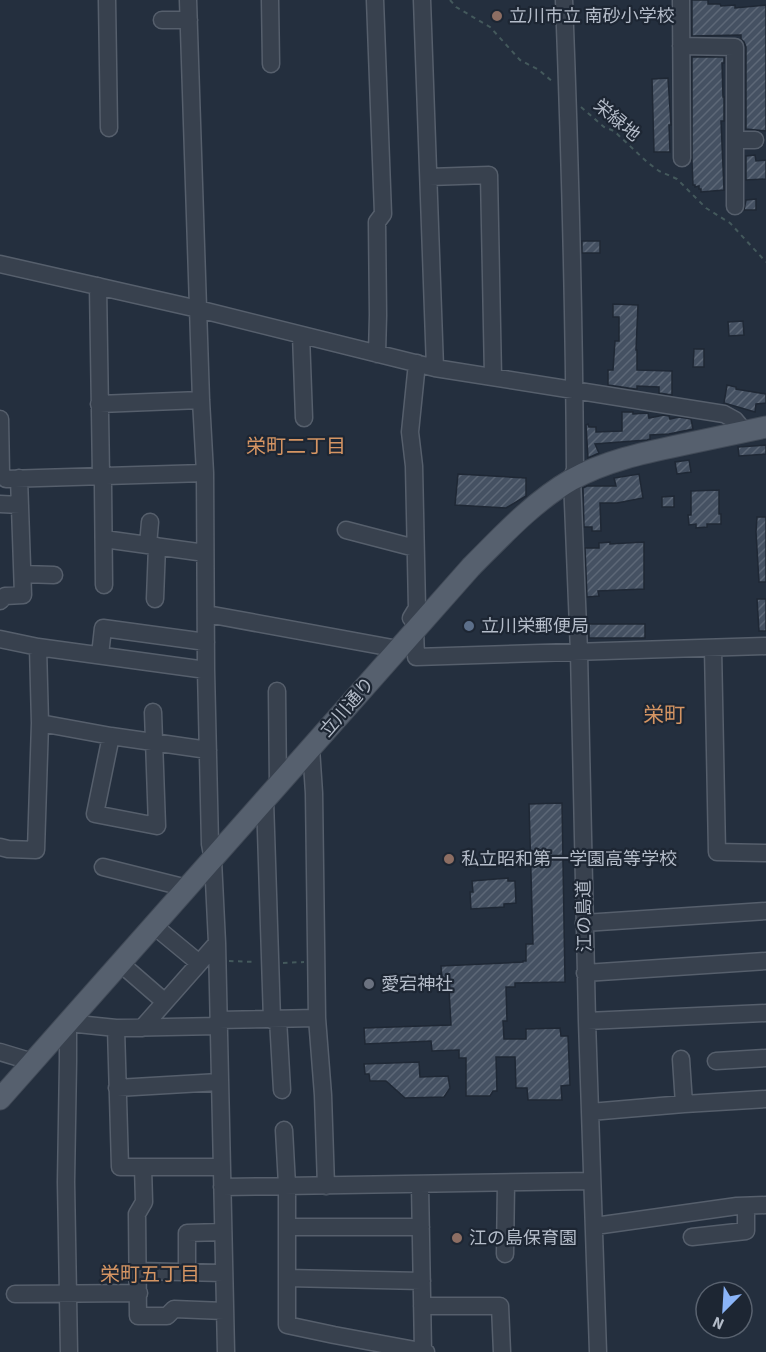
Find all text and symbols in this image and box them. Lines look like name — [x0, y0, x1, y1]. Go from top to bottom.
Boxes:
place label: 立川市立 南砂小学校 — [509, 4, 675, 29]
marker: 立川市立 南砂小学校 — [490, 9, 504, 23]
street label: 栄緑地 — [588, 93, 645, 147]
district label: 栄町二丁目 — [246, 433, 346, 461]
place label: 立川栄郵便局 — [481, 614, 589, 639]
marker: 立川栄郵便局 — [462, 619, 476, 633]
street label: 立川通り — [314, 672, 380, 743]
district label: 栄町 — [643, 700, 685, 730]
place label: 私立昭和第一学園高等学校 — [461, 847, 677, 872]
marker: 私立昭和第一学園高等学校 — [442, 852, 456, 866]
street label: 江の島道 — [571, 880, 598, 952]
place label: 愛宕神社 — [381, 972, 453, 997]
marker: 愛宕神社 — [362, 977, 376, 991]
place label: 江の島保育園 — [469, 1226, 577, 1251]
marker: 江の島保育園 — [450, 1231, 464, 1245]
district label: 栄町五丁目 — [100, 1261, 200, 1289]
north arrow — [694, 1280, 754, 1340]
text: N — [709, 1311, 728, 1335]

